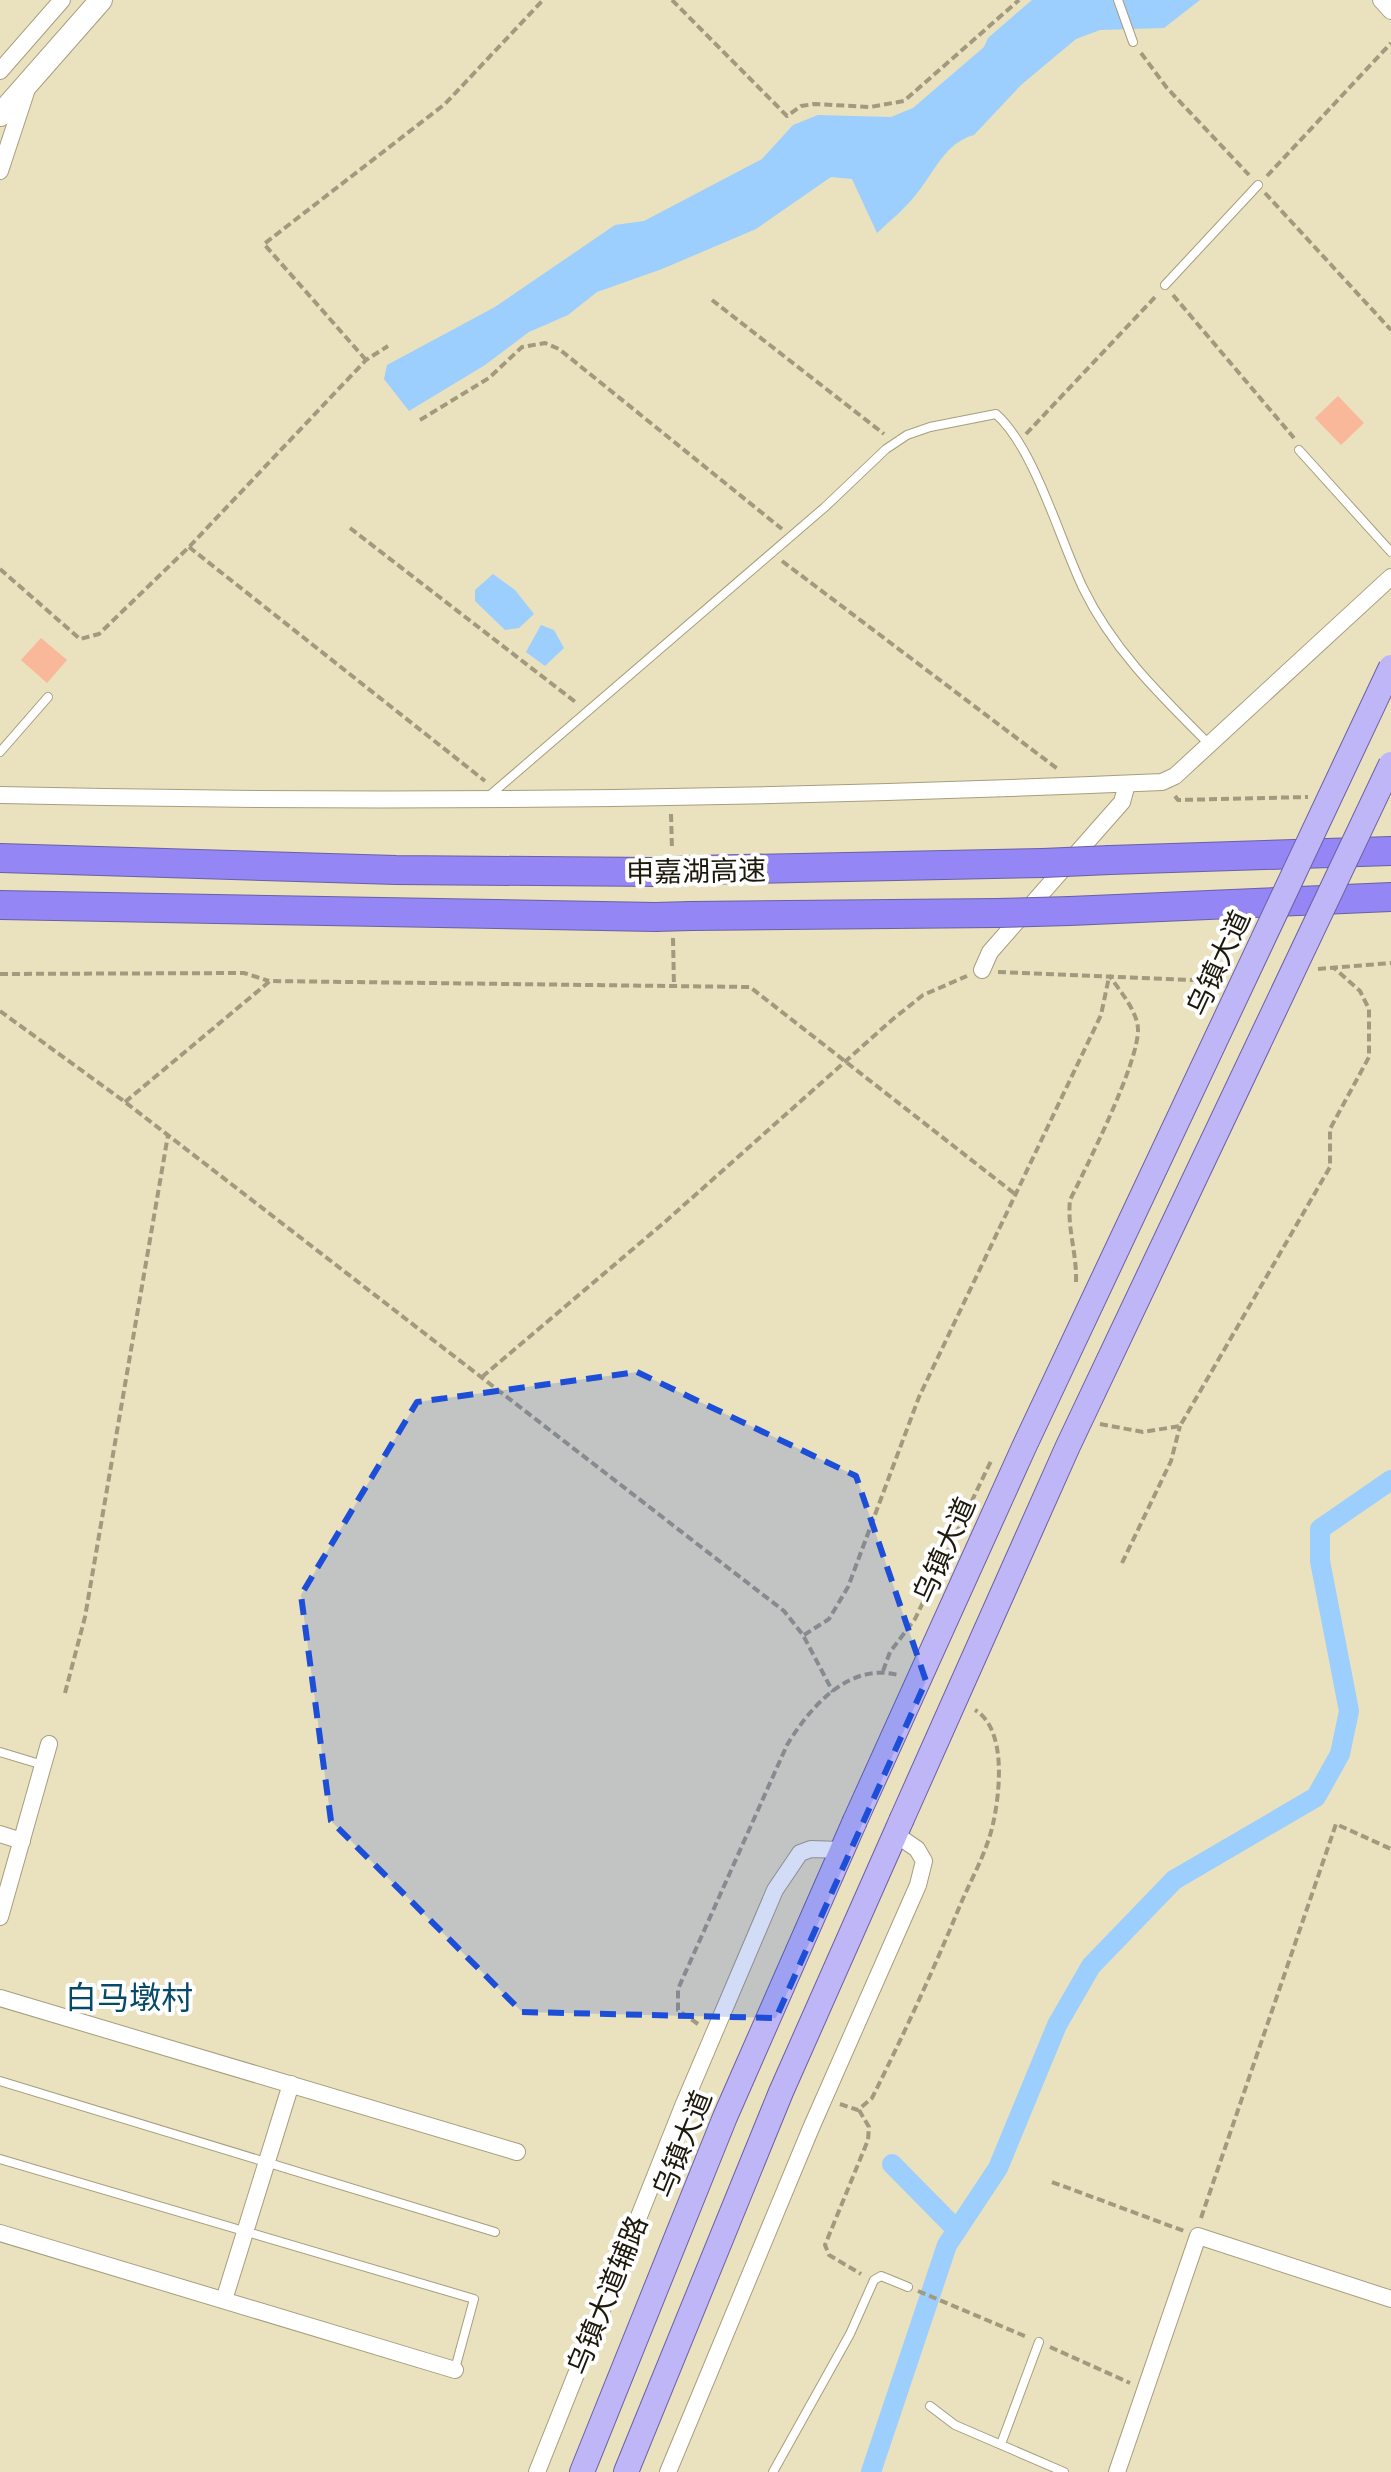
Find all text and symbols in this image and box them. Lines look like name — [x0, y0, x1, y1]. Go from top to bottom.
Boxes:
street label: 申嘉湖高速 — [626, 851, 766, 891]
street label: 乌镇大道 — [1177, 904, 1259, 1022]
street label: 乌镇大道 — [904, 1491, 984, 1609]
district label: 白马墩村 — [65, 1976, 193, 2019]
street label: 乌镇大道 — [643, 2085, 721, 2203]
street label: 乌镇大道辅路 — [558, 2210, 656, 2380]

